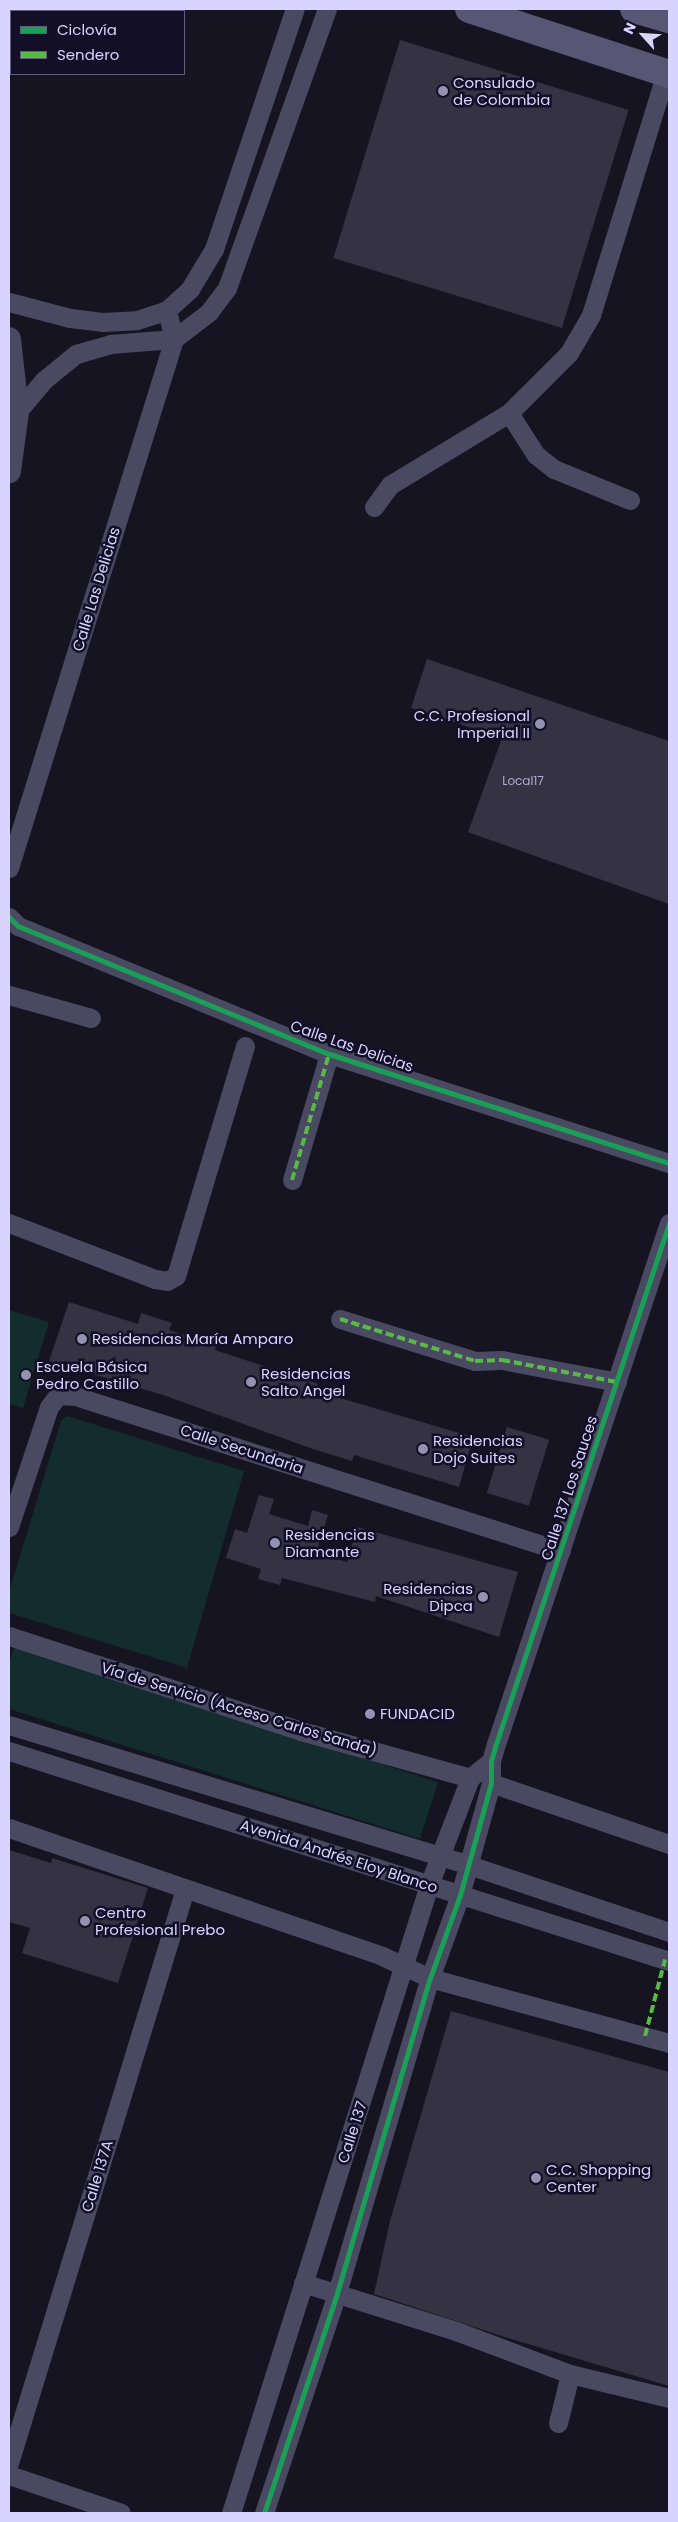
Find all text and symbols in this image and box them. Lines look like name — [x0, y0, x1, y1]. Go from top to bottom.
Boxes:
legend — [10, 10, 185, 75]
north arrow — [618, 10, 668, 60]
text: Ciclovía — [57, 19, 117, 40]
text: N — [618, 19, 641, 38]
text: Sendero — [57, 44, 119, 65]
place label: Consulado de Colombia — [453, 73, 550, 108]
marker: Consulado de Colombia — [437, 85, 449, 97]
street label: Calle Las Delicias — [69, 525, 123, 653]
place label: C.C. Profesional Imperial II — [414, 706, 530, 741]
marker: C.C. Profesional Imperial II — [534, 718, 546, 730]
house number: Local17 — [502, 774, 544, 788]
street label: Calle Las Delicias — [288, 1017, 416, 1075]
place label: Residencias María Amparo — [92, 1330, 293, 1348]
marker: Residencias María Amparo — [76, 1333, 88, 1345]
place label: Escuela Básica Pedro Castillo — [36, 1357, 147, 1392]
place label: Residencias Salto Angel — [261, 1364, 351, 1399]
marker: Escuela Básica Pedro Castillo — [20, 1369, 32, 1381]
marker: Residencias Salto Angel — [245, 1376, 257, 1388]
street label: Calle 137 Los Sauces — [537, 1413, 601, 1563]
street label: Calle Secundaria — [178, 1421, 306, 1477]
place label: Residencias Dojo Suites — [433, 1431, 523, 1466]
marker: Residencias Dojo Suites — [417, 1443, 429, 1455]
place label: Residencias Diamante — [285, 1525, 375, 1560]
marker: Residencias Diamante — [269, 1537, 281, 1549]
place label: Residencias Dipca — [383, 1579, 473, 1614]
marker: Residencias Dipca — [477, 1591, 489, 1603]
street label: Vía de Servicio (Acceso Carlos Sanda) — [99, 1658, 379, 1760]
place label: FUNDACID — [380, 1705, 455, 1723]
marker: FUNDACID — [364, 1708, 376, 1720]
street label: Avenida Andrés Eloy Blanco — [238, 1815, 440, 1897]
place label: Centro Profesional Prebo — [95, 1903, 225, 1938]
marker: Centro Profesional Prebo — [79, 1915, 91, 1927]
street label: Calle 137 — [334, 2099, 370, 2165]
street label: Calle 137A — [78, 2138, 116, 2214]
place label: C.C. Shopping Center — [546, 2160, 651, 2195]
marker: C.C. Shopping Center — [530, 2172, 542, 2184]

